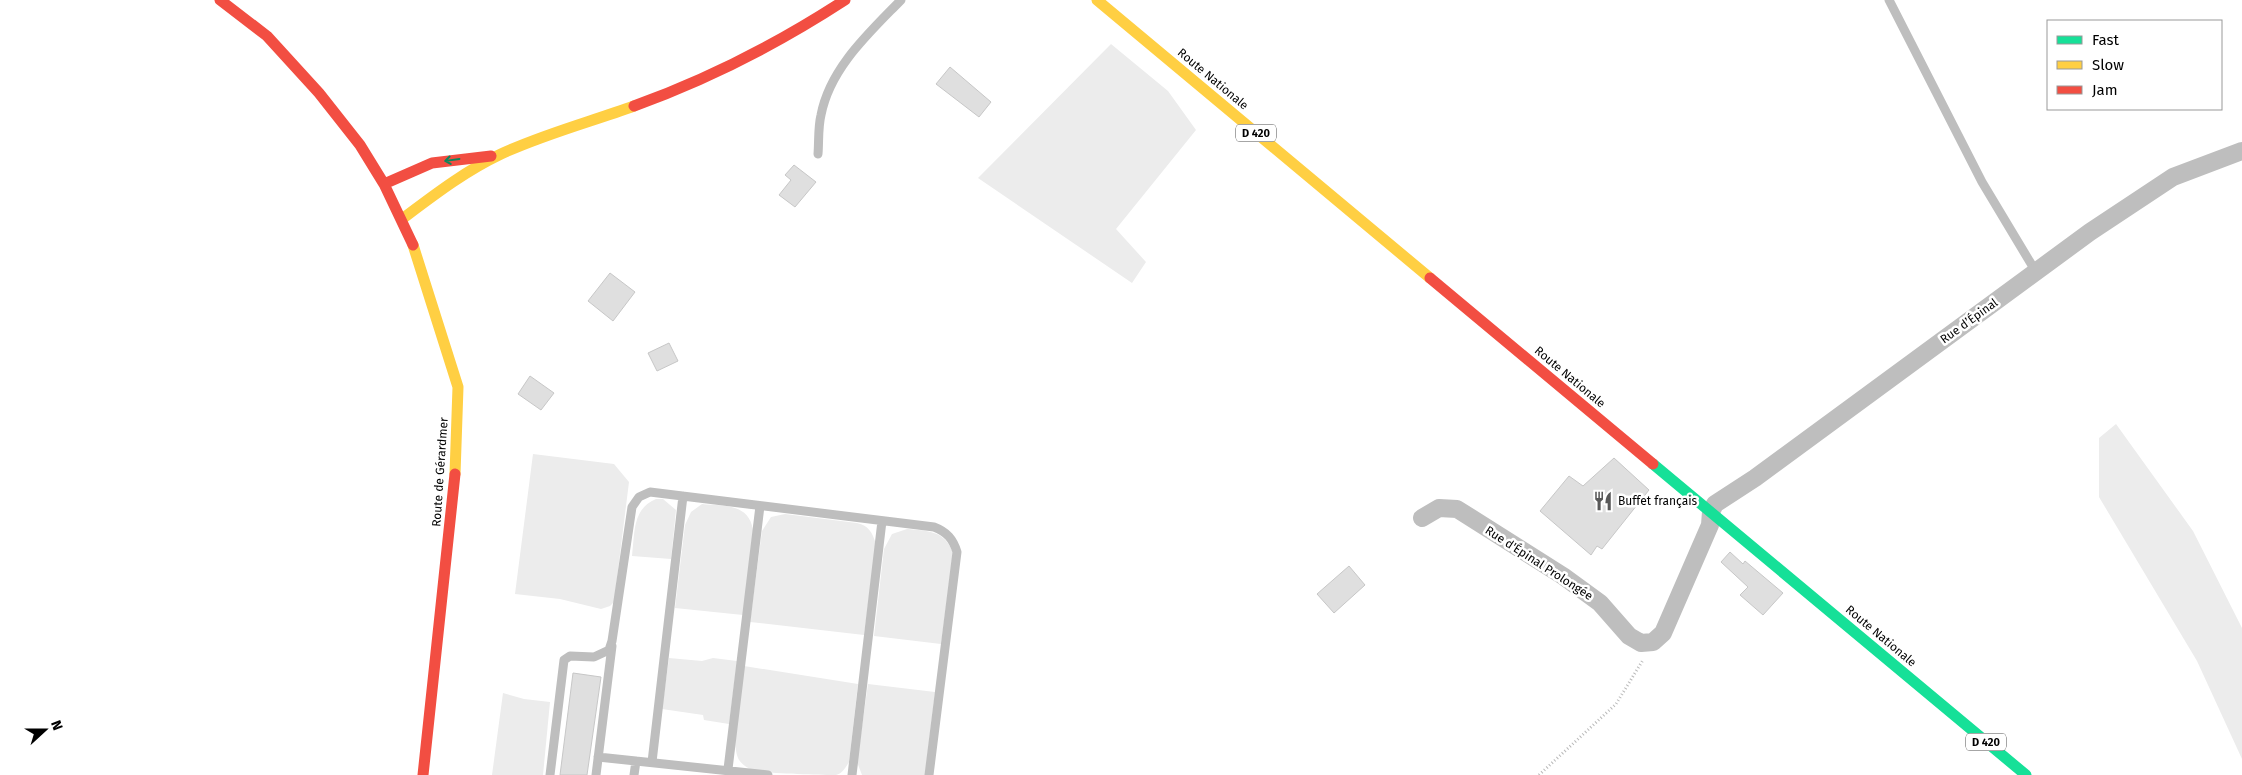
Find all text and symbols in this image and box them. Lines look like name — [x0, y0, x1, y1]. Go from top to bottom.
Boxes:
legend — [2047, 20, 2222, 110]
text: Fast — [2092, 31, 2119, 49]
street label: Route Nationale — [1175, 45, 1251, 113]
text: Slow — [2092, 56, 2124, 74]
text: Jam — [2092, 81, 2118, 99]
road number: D 420 — [1236, 125, 1276, 142]
one-way arrow — [445, 155, 461, 165]
street label: Rue d’Épinal — [1937, 294, 2001, 347]
street label: Route Nationale — [1532, 343, 1608, 411]
street label: Route de Gérardmer — [429, 416, 451, 527]
restaurant icon: Buffet français — [1592, 490, 1614, 512]
place label: Buffet français — [1618, 494, 1698, 508]
street label: Rue d'Épinal Prolongée — [1483, 522, 1596, 603]
street label: Route Nationale — [1843, 602, 1919, 670]
north arrow — [20, 705, 70, 755]
text: N — [47, 718, 66, 733]
road number: D 420 — [1966, 734, 2006, 750]

